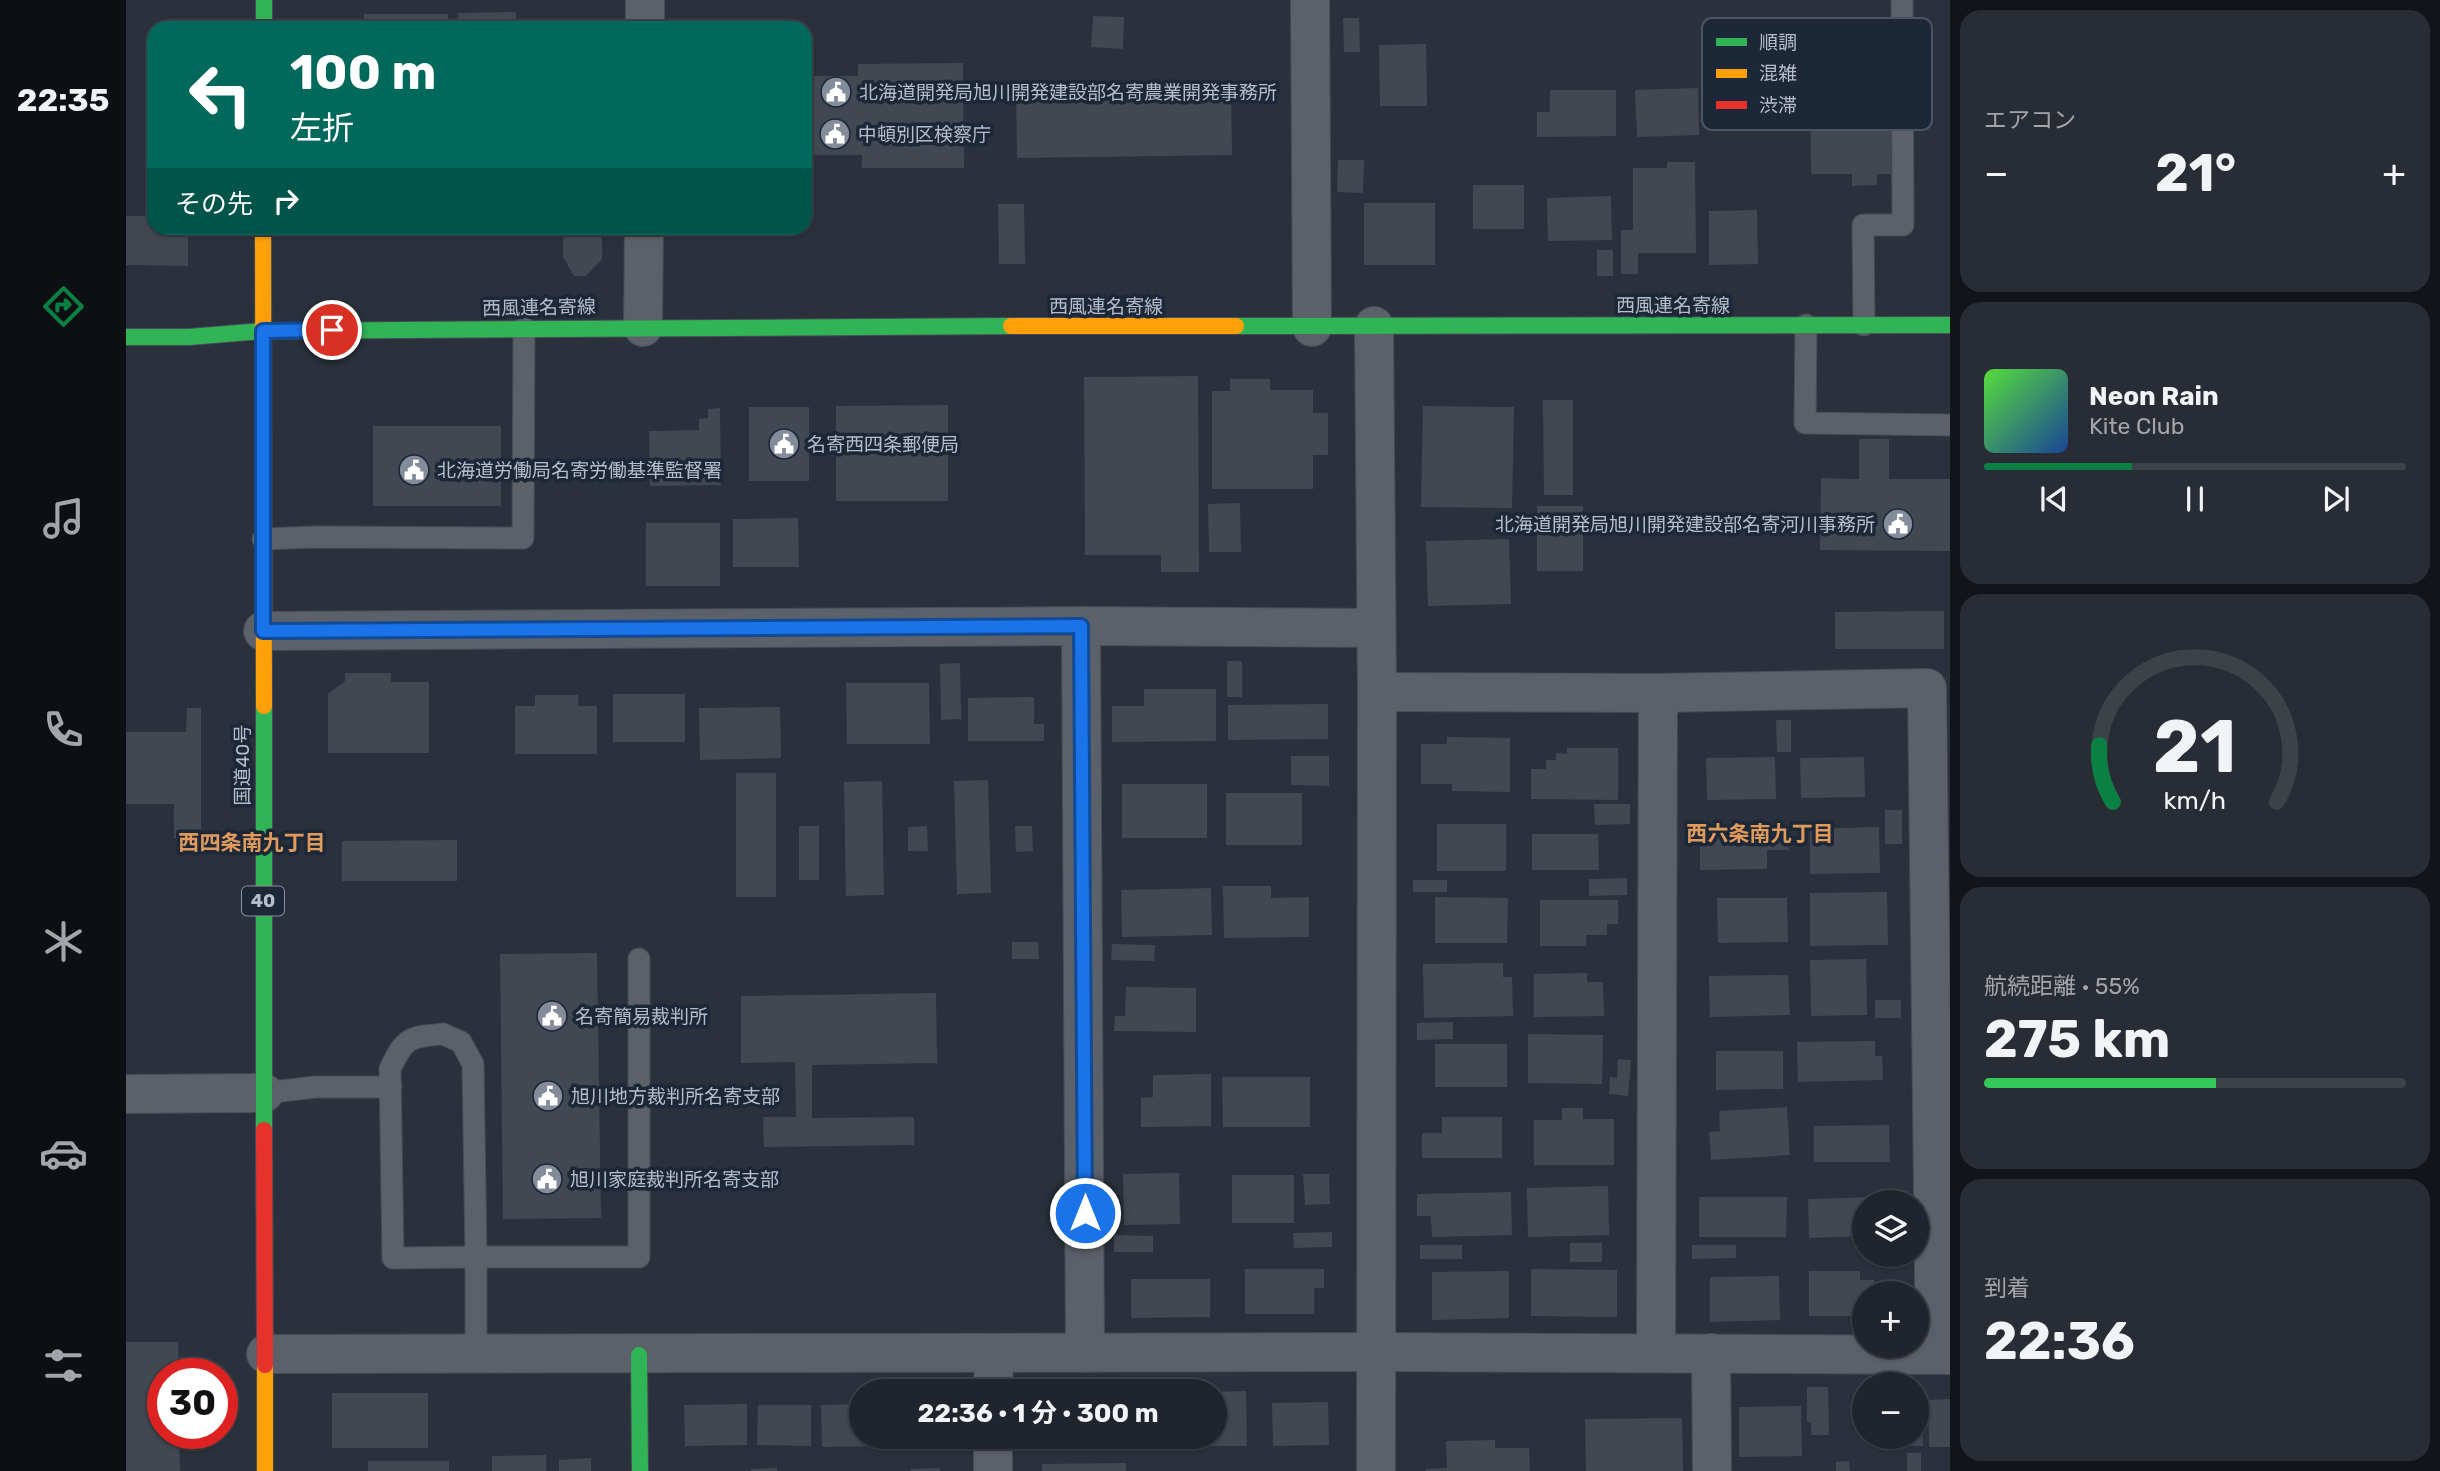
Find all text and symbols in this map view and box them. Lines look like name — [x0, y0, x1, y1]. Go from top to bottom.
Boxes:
legend — [1702, 18, 1932, 130]
text: 順調 — [1759, 31, 1797, 54]
text: 100 m — [290, 43, 436, 101]
icon: left — [175, 49, 266, 140]
text: 混雑 — [1759, 62, 1797, 85]
public building icon: 北海道開発局旭川開発建設部名寄農業開発事務所 — [819, 75, 853, 109]
text: 22:35 — [17, 81, 109, 119]
place label: 北海道開発局旭川開発建設部名寄農業開発事務所 — [859, 81, 1277, 104]
text: 渋滞 — [1759, 94, 1797, 117]
text: エアコン — [1984, 106, 2076, 134]
text: 左折 — [290, 109, 354, 147]
public building icon: 中頓別区検察庁 — [818, 117, 852, 151]
place label: 中頓別区検察庁 — [858, 123, 991, 146]
text: 21° — [2155, 142, 2236, 204]
text: − — [1984, 150, 2009, 196]
text: + — [2382, 150, 2406, 196]
icon: right — [267, 182, 305, 220]
text: その先 — [175, 189, 253, 220]
icon: directions — [39, 282, 88, 331]
street label: 西風連名寄線 — [1616, 294, 1730, 317]
street label: 西風連名寄線 — [482, 295, 596, 320]
street label: 西風連名寄線 — [1049, 295, 1163, 318]
pin — [302, 300, 362, 360]
icon: arrive — [313, 311, 351, 349]
text: Neon Rain — [2089, 381, 2219, 412]
text: Kite Club — [2089, 412, 2184, 440]
public building icon: 名寄西四条郵便局 — [767, 427, 801, 461]
place label: 名寄西四条郵便局 — [807, 433, 959, 456]
public building icon: 北海道労働局名寄労働基準監督署 — [397, 453, 431, 487]
place label: 北海道労働局名寄労働基準監督署 — [437, 459, 722, 482]
icon: previous — [2035, 480, 2073, 518]
icon: pause — [2176, 480, 2214, 518]
icon: next — [2317, 480, 2355, 518]
icon: music — [39, 494, 88, 543]
public building icon: 北海道開発局旭川開発建設部名寄河川事務所 — [1881, 507, 1915, 541]
place label: 北海道開発局旭川開発建設部名寄河川事務所 — [1495, 513, 1875, 536]
text: 21 — [2153, 704, 2237, 790]
icon: phone — [39, 705, 88, 754]
street label: 国道40号 — [231, 725, 254, 805]
text: km/h — [2164, 785, 2226, 814]
district label: 西六条南九丁目 — [1687, 821, 1834, 846]
district label: 西四条南九丁目 — [179, 830, 326, 855]
road number: 40 — [242, 887, 284, 916]
icon: climate — [39, 917, 88, 966]
text: 航続距離 · 55% — [1984, 972, 2140, 1000]
public building icon: 名寄簡易裁判所 — [535, 999, 569, 1033]
place label: 名寄簡易裁判所 — [575, 1005, 708, 1028]
text: 275 km — [1984, 1008, 2170, 1070]
public building icon: 旭川地方裁判所名寄支部 — [531, 1079, 565, 1113]
place label: 旭川地方裁判所名寄支部 — [571, 1085, 780, 1108]
icon: car — [39, 1129, 88, 1178]
public building icon: 旭川家庭裁判所名寄支部 — [530, 1162, 564, 1196]
place label: 旭川家庭裁判所名寄支部 — [570, 1168, 779, 1191]
position arrow — [1048, 1176, 1122, 1250]
map controls — [1852, 1190, 1929, 1449]
button: layers — [1852, 1190, 1929, 1267]
text: 到着 — [1984, 1274, 2030, 1302]
button: + — [1852, 1281, 1929, 1358]
text: 22:36 — [1984, 1310, 2135, 1372]
icon: filters — [39, 1341, 88, 1390]
speed limit sign: 30 — [147, 1358, 238, 1449]
button: − — [1852, 1372, 1929, 1449]
text: 22:36 · 1 分 · 300 m — [917, 1398, 1159, 1429]

